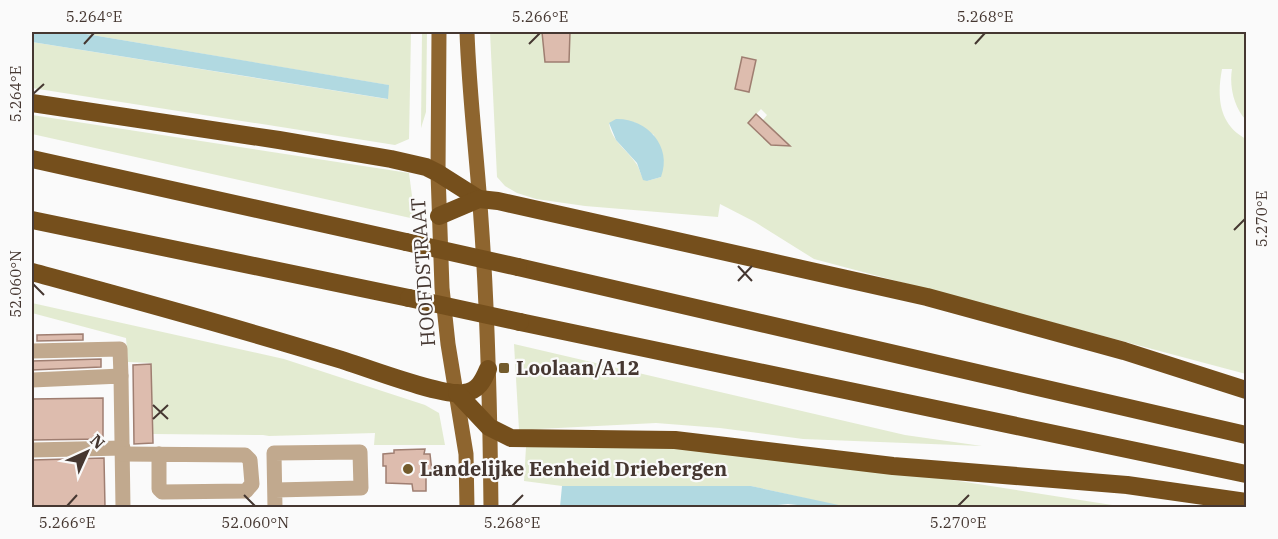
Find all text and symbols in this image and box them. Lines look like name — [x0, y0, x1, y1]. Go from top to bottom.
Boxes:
text: 5.264°E — [66, 7, 122, 26]
text: 5.266°E — [512, 7, 568, 26]
text: 5.268°E — [957, 7, 1013, 26]
text: 5.264°E — [6, 66, 25, 122]
text: 5.270°E — [1252, 191, 1271, 247]
street label: HOOFDSTRAAT — [404, 197, 441, 347]
text: 52.060°N — [6, 250, 25, 318]
place label: Loolaan/A12 — [516, 354, 640, 381]
marker: Loolaan/A12 — [497, 361, 511, 375]
north arrow — [57, 422, 117, 482]
text: N — [86, 430, 109, 453]
place label: Landelijke Eenheid Driebergen — [420, 455, 727, 482]
marker: Landelijke Eenheid Driebergen — [401, 462, 415, 476]
text: 5.266°E — [39, 513, 95, 532]
text: 52.060°N — [221, 513, 289, 532]
text: 5.268°E — [484, 513, 540, 532]
text: 5.270°E — [930, 513, 986, 532]

